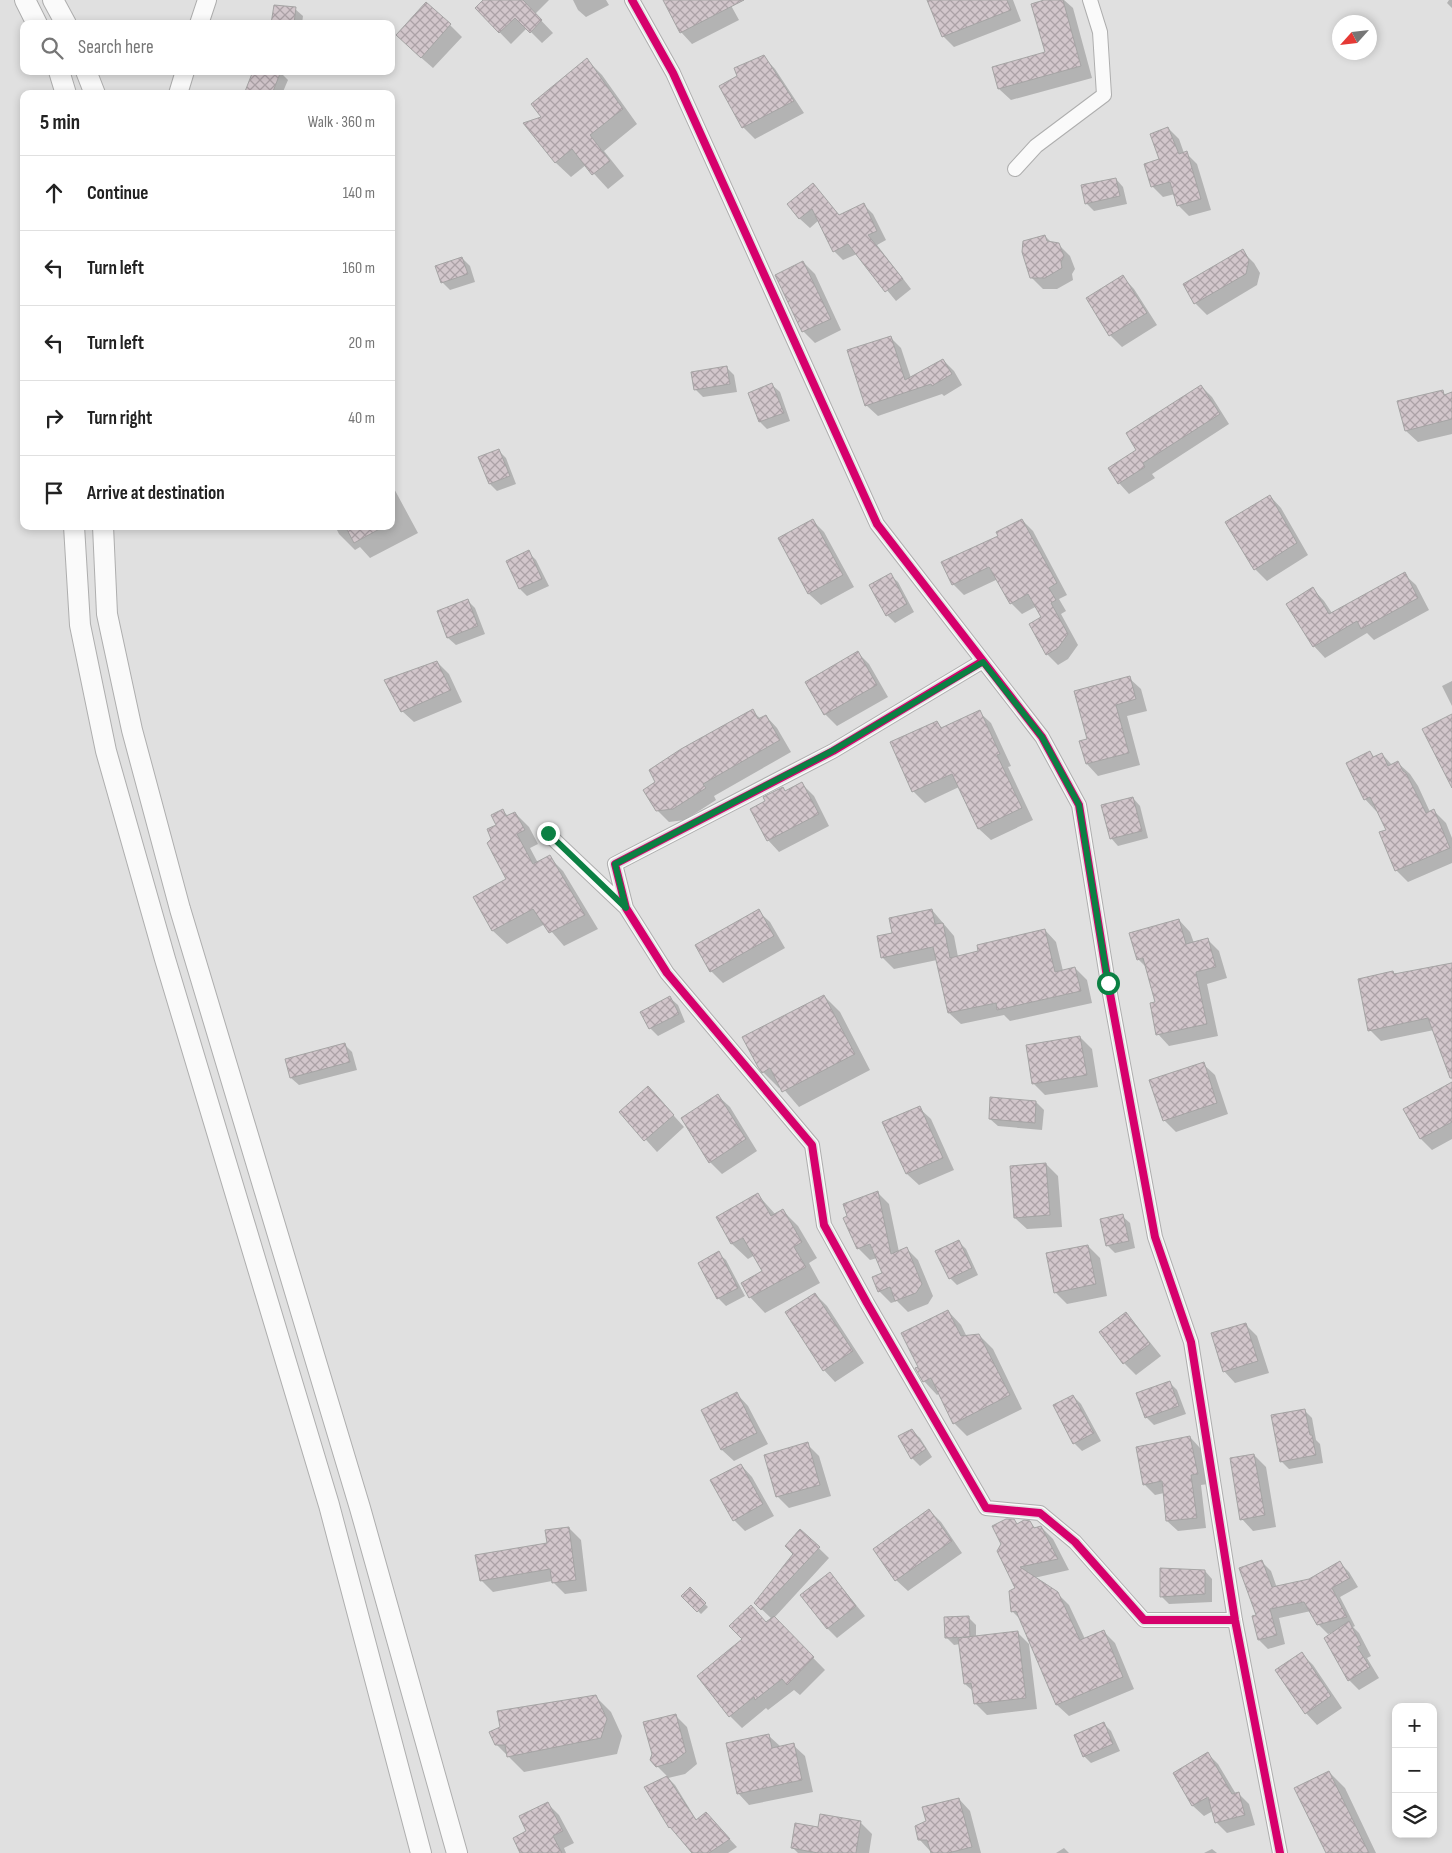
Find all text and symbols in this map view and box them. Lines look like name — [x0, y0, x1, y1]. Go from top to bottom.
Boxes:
north arrow — [1332, 15, 1377, 60]
search box — [20, 20, 395, 75]
icon: search — [38, 34, 66, 62]
text: Search here — [78, 36, 154, 59]
text: 5 min — [40, 110, 80, 135]
text: Walk · 360 m — [308, 113, 375, 132]
icon: ahead — [40, 179, 68, 207]
text: Continue — [87, 182, 148, 205]
text: 140 m — [343, 184, 375, 203]
icon: left — [40, 254, 68, 282]
text: Turn left — [87, 257, 144, 280]
text: 160 m — [342, 259, 375, 278]
icon: left — [40, 329, 68, 357]
text: Turn left — [87, 332, 144, 355]
text: 20 m — [348, 334, 375, 353]
icon: right — [40, 404, 68, 432]
text: Turn right — [87, 407, 152, 430]
text: 40 m — [348, 409, 375, 428]
icon: arrive — [40, 479, 68, 507]
text: Arrive at destination — [87, 482, 225, 505]
route end — [537, 822, 560, 845]
route start — [1097, 972, 1120, 995]
map controls — [1392, 1703, 1437, 1838]
button: + — [1392, 1703, 1437, 1748]
button: − — [1392, 1748, 1437, 1793]
button: layers — [1392, 1793, 1437, 1838]

